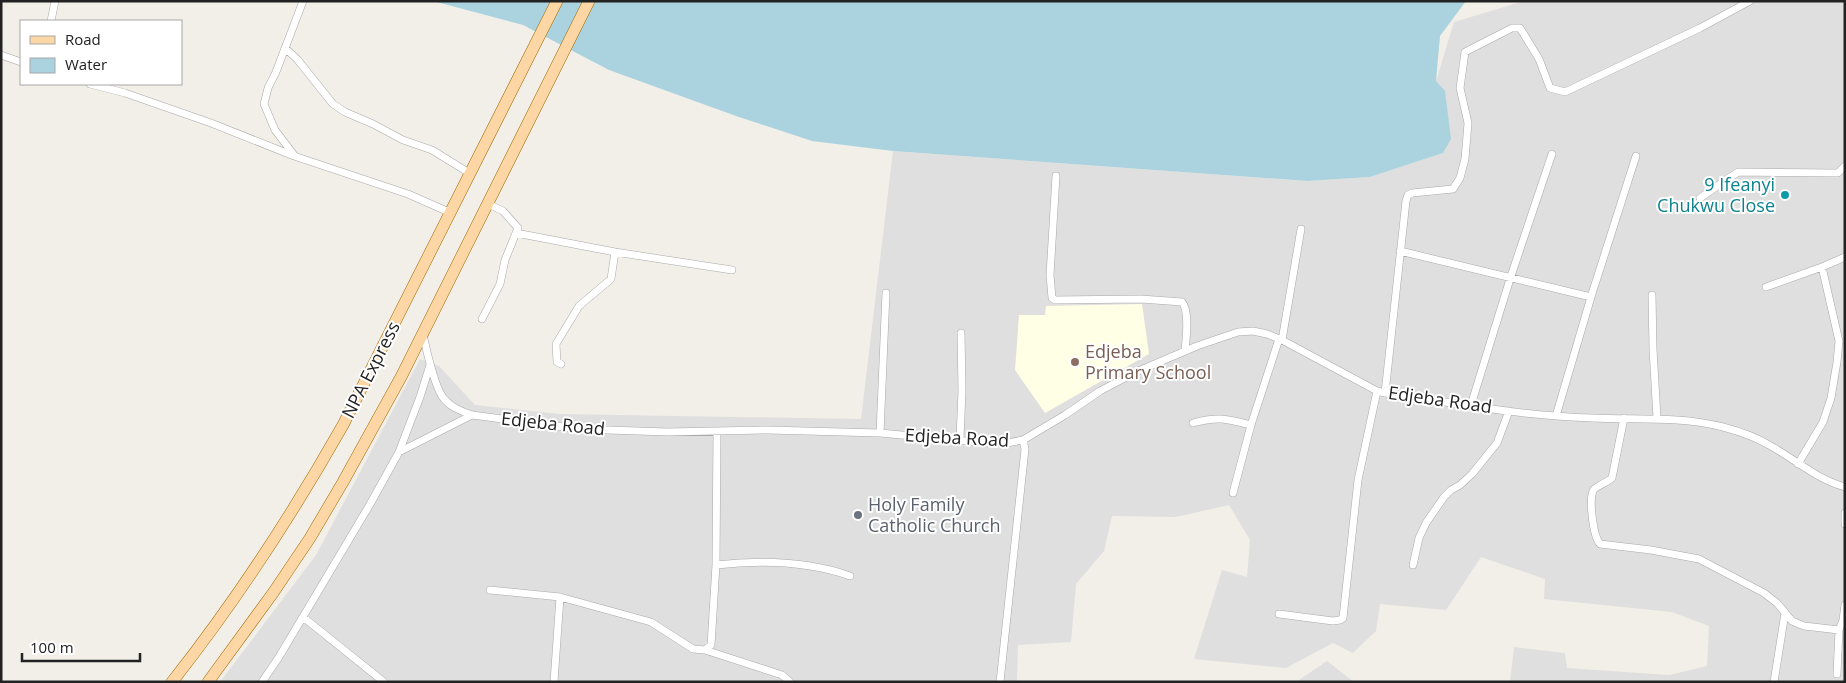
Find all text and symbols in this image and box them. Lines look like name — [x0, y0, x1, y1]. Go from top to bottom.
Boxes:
legend — [20, 20, 182, 85]
text: Road — [65, 29, 101, 49]
text: Water — [65, 54, 107, 74]
place label: 9 Ifeanyi Chukwu Close — [1657, 172, 1775, 217]
marker: 9 Ifeanyi Chukwu Close — [1779, 189, 1791, 201]
street label: NPA Express — [335, 317, 405, 422]
place label: Edjeba Primary School — [1085, 339, 1211, 384]
marker: Edjeba Primary School — [1069, 356, 1081, 368]
street label: Edjeba Road — [1387, 380, 1493, 418]
street label: Edjeba Road — [500, 406, 606, 440]
street label: Edjeba Road — [904, 422, 1010, 452]
place label: Holy Family Catholic Church — [868, 492, 1000, 537]
marker: Holy Family Catholic Church — [852, 509, 864, 521]
scale bar — [22, 630, 140, 662]
text: 100 m — [30, 637, 74, 657]

